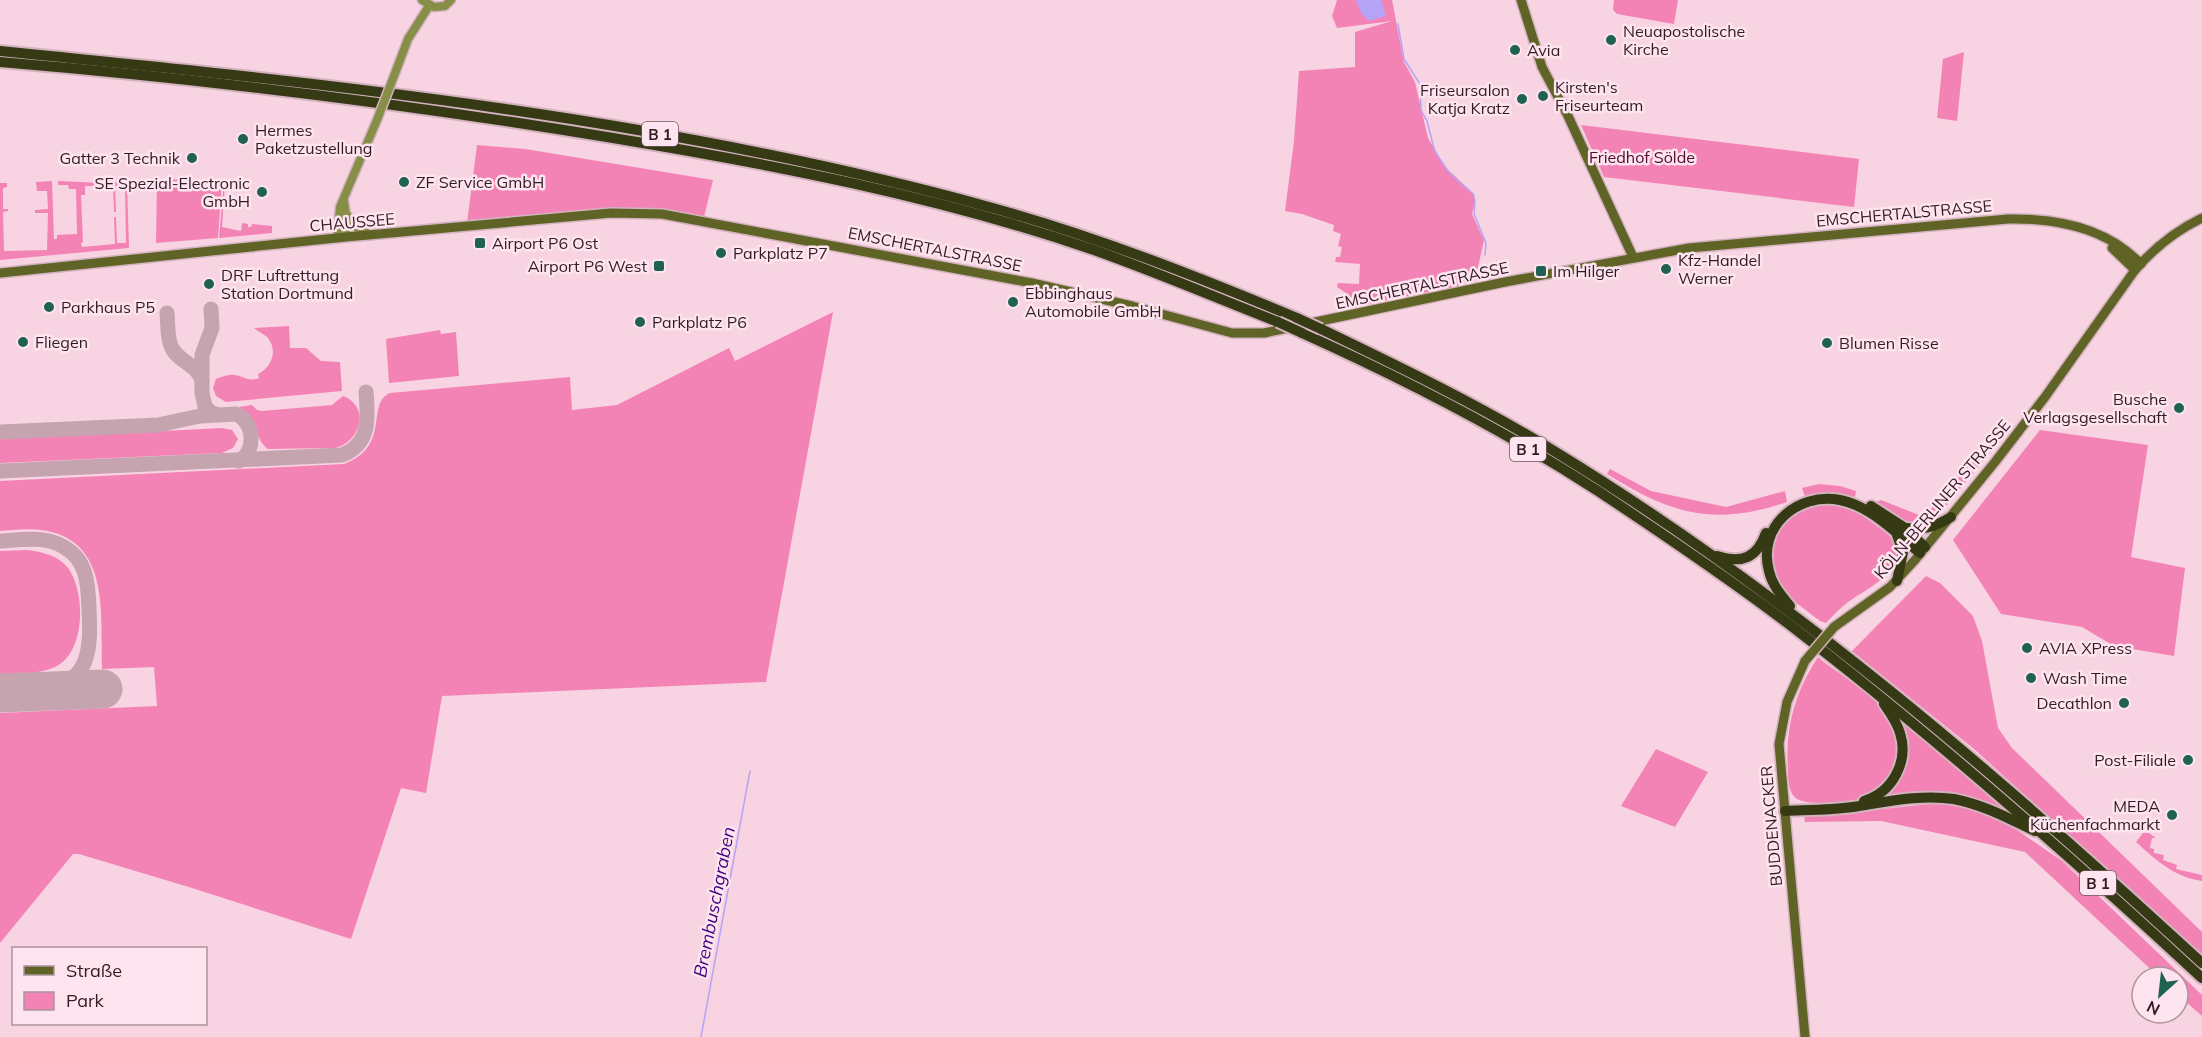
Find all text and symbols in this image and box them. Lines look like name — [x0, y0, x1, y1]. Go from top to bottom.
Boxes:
place label: Neuapostolische Kirche — [1623, 21, 1745, 59]
marker: Neuapostolische Kirche — [1604, 33, 1618, 47]
place label: Avia — [1527, 40, 1560, 60]
marker: Avia — [1508, 43, 1522, 57]
place label: Kirsten's Friseurteam — [1555, 77, 1643, 115]
place label: Friseursalon Katja Kratz — [1420, 80, 1510, 118]
marker: Kirsten's Friseurteam — [1536, 89, 1550, 103]
marker: Friseursalon Katja Kratz — [1515, 92, 1529, 106]
place label: Hermes Paketzustellung — [255, 120, 372, 158]
road number: B 1 — [642, 122, 678, 146]
marker: Hermes Paketzustellung — [236, 132, 250, 146]
park label: Friedhof Sölde — [1589, 147, 1695, 167]
place label: Gatter 3 Technik — [59, 148, 181, 168]
marker: Gatter 3 Technik — [185, 151, 199, 165]
place label: ZF Service GmbH — [416, 172, 544, 192]
place label: SE Spezial-Electronic GmbH — [94, 173, 250, 211]
marker: ZF Service GmbH — [397, 175, 411, 189]
marker: SE Spezial-Electronic GmbH — [255, 185, 269, 199]
street label: EMSCHERTALSTRASSE — [1815, 195, 1993, 231]
street label: CHAUSSEE — [309, 208, 395, 236]
street label: EMSCHERTALSTRASSE — [847, 222, 1023, 276]
place label: Airport P6 Ost — [492, 233, 599, 253]
marker: Airport P6 Ost — [473, 236, 487, 250]
place label: Parkplatz P7 — [733, 243, 828, 263]
marker: Parkplatz P7 — [714, 246, 728, 260]
place label: Kfz-Handel Werner — [1678, 250, 1761, 288]
place label: Airport P6 West — [528, 256, 647, 276]
street label: EMSCHERTALSTRASSE — [1334, 257, 1510, 313]
marker: Airport P6 West — [652, 259, 666, 273]
place label: Im Hilger — [1553, 261, 1620, 281]
marker: Kfz-Handel Werner — [1659, 262, 1673, 276]
marker: Im Hilger — [1534, 264, 1548, 278]
place label: DRF Luftrettung Station Dortmund — [221, 265, 353, 303]
marker: DRF Luftrettung Station Dortmund — [202, 277, 216, 291]
place label: Ebbinghaus Automobile GmbH — [1025, 283, 1162, 321]
marker: Ebbinghaus Automobile GmbH — [1006, 295, 1020, 309]
place label: Parkhaus P5 — [61, 297, 155, 317]
marker: Parkhaus P5 — [42, 300, 56, 314]
place label: Parkplatz P6 — [652, 312, 747, 332]
marker: Parkplatz P6 — [633, 315, 647, 329]
place label: Fliegen — [35, 332, 88, 352]
place label: Blumen Risse — [1839, 333, 1939, 353]
marker: Fliegen — [16, 335, 30, 349]
marker: Blumen Risse — [1820, 336, 1834, 350]
place label: Busche Verlagsgesellschaft — [2023, 389, 2167, 427]
marker: Busche Verlagsgesellschaft — [2172, 401, 2186, 415]
street label: KÖLN-BERLINER STRASSE — [1870, 415, 2014, 583]
road number: B 1 — [1510, 437, 1546, 461]
place label: AVIA XPress — [2039, 638, 2132, 658]
marker: AVIA XPress — [2020, 641, 2034, 655]
place label: Wash Time — [2043, 668, 2127, 688]
marker: Wash Time — [2024, 671, 2038, 685]
place label: Decathlon — [2037, 693, 2112, 713]
marker: Decathlon — [2117, 696, 2131, 710]
place label: Post-Filiale — [2094, 750, 2176, 770]
marker: Post-Filiale — [2181, 753, 2195, 767]
street label: BUDDENACKER — [1756, 765, 1786, 887]
place label: MEDA Küchenfachmarkt — [2030, 796, 2160, 834]
marker: MEDA Küchenfachmarkt — [2165, 808, 2179, 822]
water label: Brembuschgraben — [688, 825, 740, 979]
road number: B 1 — [2080, 871, 2116, 895]
legend — [12, 947, 207, 1025]
text: Straße — [66, 959, 122, 982]
north arrow — [2130, 965, 2190, 1025]
text: Park — [66, 989, 105, 1012]
text: N — [2143, 997, 2163, 1020]

